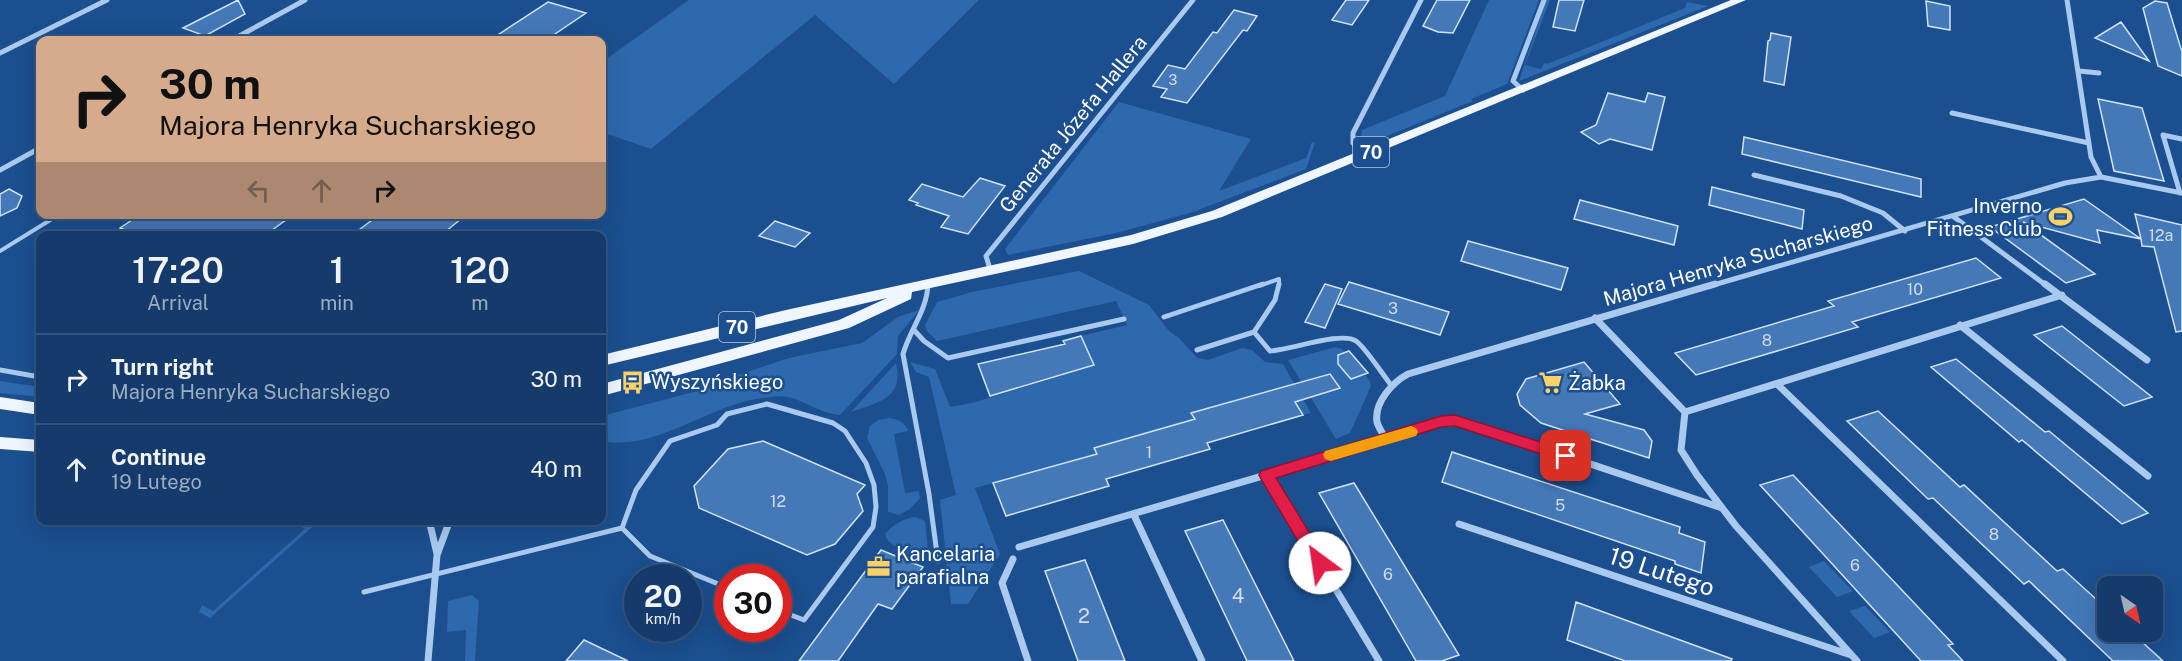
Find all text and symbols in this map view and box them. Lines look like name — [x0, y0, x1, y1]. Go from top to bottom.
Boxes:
street label: Generała Józefa Hallera — [994, 31, 1152, 217]
text: 30 m — [159, 59, 261, 108]
icon: right — [60, 60, 138, 138]
house number: 3 — [1169, 72, 1178, 88]
text: Majora Henryka Sucharskiego — [159, 109, 536, 141]
road number: 70 — [1353, 137, 1389, 167]
icon: left — [242, 174, 275, 207]
icon: ahead — [305, 174, 338, 207]
icon: right — [368, 174, 401, 207]
place label: Inverno Fitness Club — [1926, 194, 2042, 241]
sports icon: Inverno Fitness Club — [2047, 204, 2073, 230]
street label: Majora Henryka Sucharskiego — [1600, 211, 1876, 311]
house number: 12a — [2149, 226, 2173, 245]
text: 17:20 — [132, 249, 224, 291]
text: 1 — [329, 249, 344, 291]
text: 120 — [450, 249, 510, 291]
house number: 10 — [1907, 280, 1923, 299]
text: Arrival — [147, 291, 209, 315]
text: min — [320, 291, 354, 315]
text: m — [471, 291, 489, 315]
house number: 3 — [1388, 299, 1398, 318]
road number: 70 — [719, 312, 755, 342]
house number: 8 — [1762, 331, 1772, 350]
text: Turn right — [111, 354, 214, 380]
icon: right — [60, 363, 93, 396]
text: 30 m — [530, 366, 582, 392]
bus stop icon: Wyszyńskiego — [620, 369, 646, 395]
place label: Wyszyńskiego — [651, 370, 783, 394]
supermarket icon: Żabka — [1537, 370, 1563, 396]
place label: Żabka — [1568, 371, 1626, 395]
text: Majora Henryka Sucharskiego — [111, 380, 390, 404]
pin — [1540, 430, 1591, 481]
icon: arrive — [1549, 439, 1582, 472]
house number: 1 — [1146, 443, 1152, 462]
text: Continue — [111, 444, 206, 470]
icon: ahead — [60, 453, 93, 486]
text: 40 m — [530, 456, 582, 482]
text: 19 Lutego — [111, 470, 202, 494]
house number: 12 — [770, 492, 786, 511]
house number: 5 — [1555, 496, 1565, 515]
house number: 8 — [1989, 525, 1999, 544]
position arrow — [1288, 531, 1352, 595]
street label: 19 Lutego — [1606, 541, 1718, 601]
place label: Kancelaria parafialna — [896, 542, 995, 589]
office icon: Kancelaria parafialna — [865, 553, 891, 579]
house number: 6 — [1850, 556, 1860, 575]
speed limit sign: 30 — [714, 564, 792, 642]
house number: 6 — [1383, 565, 1393, 584]
north arrow — [2097, 576, 2163, 642]
map controls — [2097, 576, 2163, 642]
text: 20 — [644, 578, 682, 614]
house number: 4 — [1232, 584, 1244, 608]
house number: 2 — [1078, 604, 1090, 628]
text: km/h — [645, 610, 681, 627]

